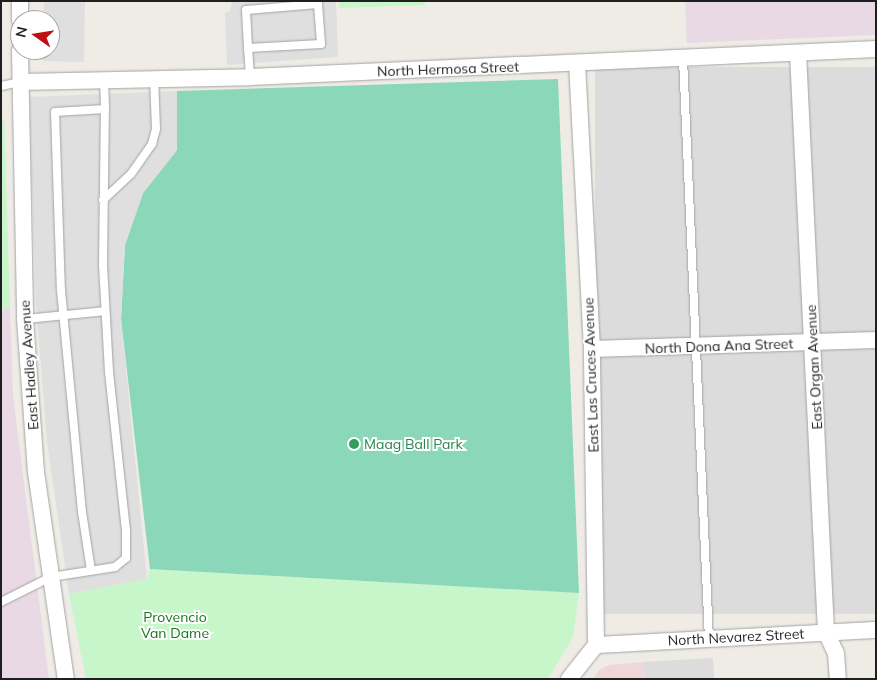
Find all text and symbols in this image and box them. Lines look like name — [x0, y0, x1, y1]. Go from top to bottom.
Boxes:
north arrow — [10, 10, 60, 60]
text: N — [11, 25, 31, 39]
street label: North Hermosa Street — [377, 58, 519, 80]
street label: East Las Cruces Avenue — [580, 297, 602, 453]
street label: East Hadley Avenue — [16, 299, 42, 431]
street label: East Organ Avenue — [802, 304, 826, 430]
street label: North Dona Ana Street — [644, 335, 794, 357]
place label: Maag Ball Park — [364, 436, 463, 452]
marker: Maag Ball Park — [348, 438, 360, 450]
park label: Provencio Van Dame — [141, 609, 209, 642]
street label: North Nevarez Street — [667, 625, 805, 649]

